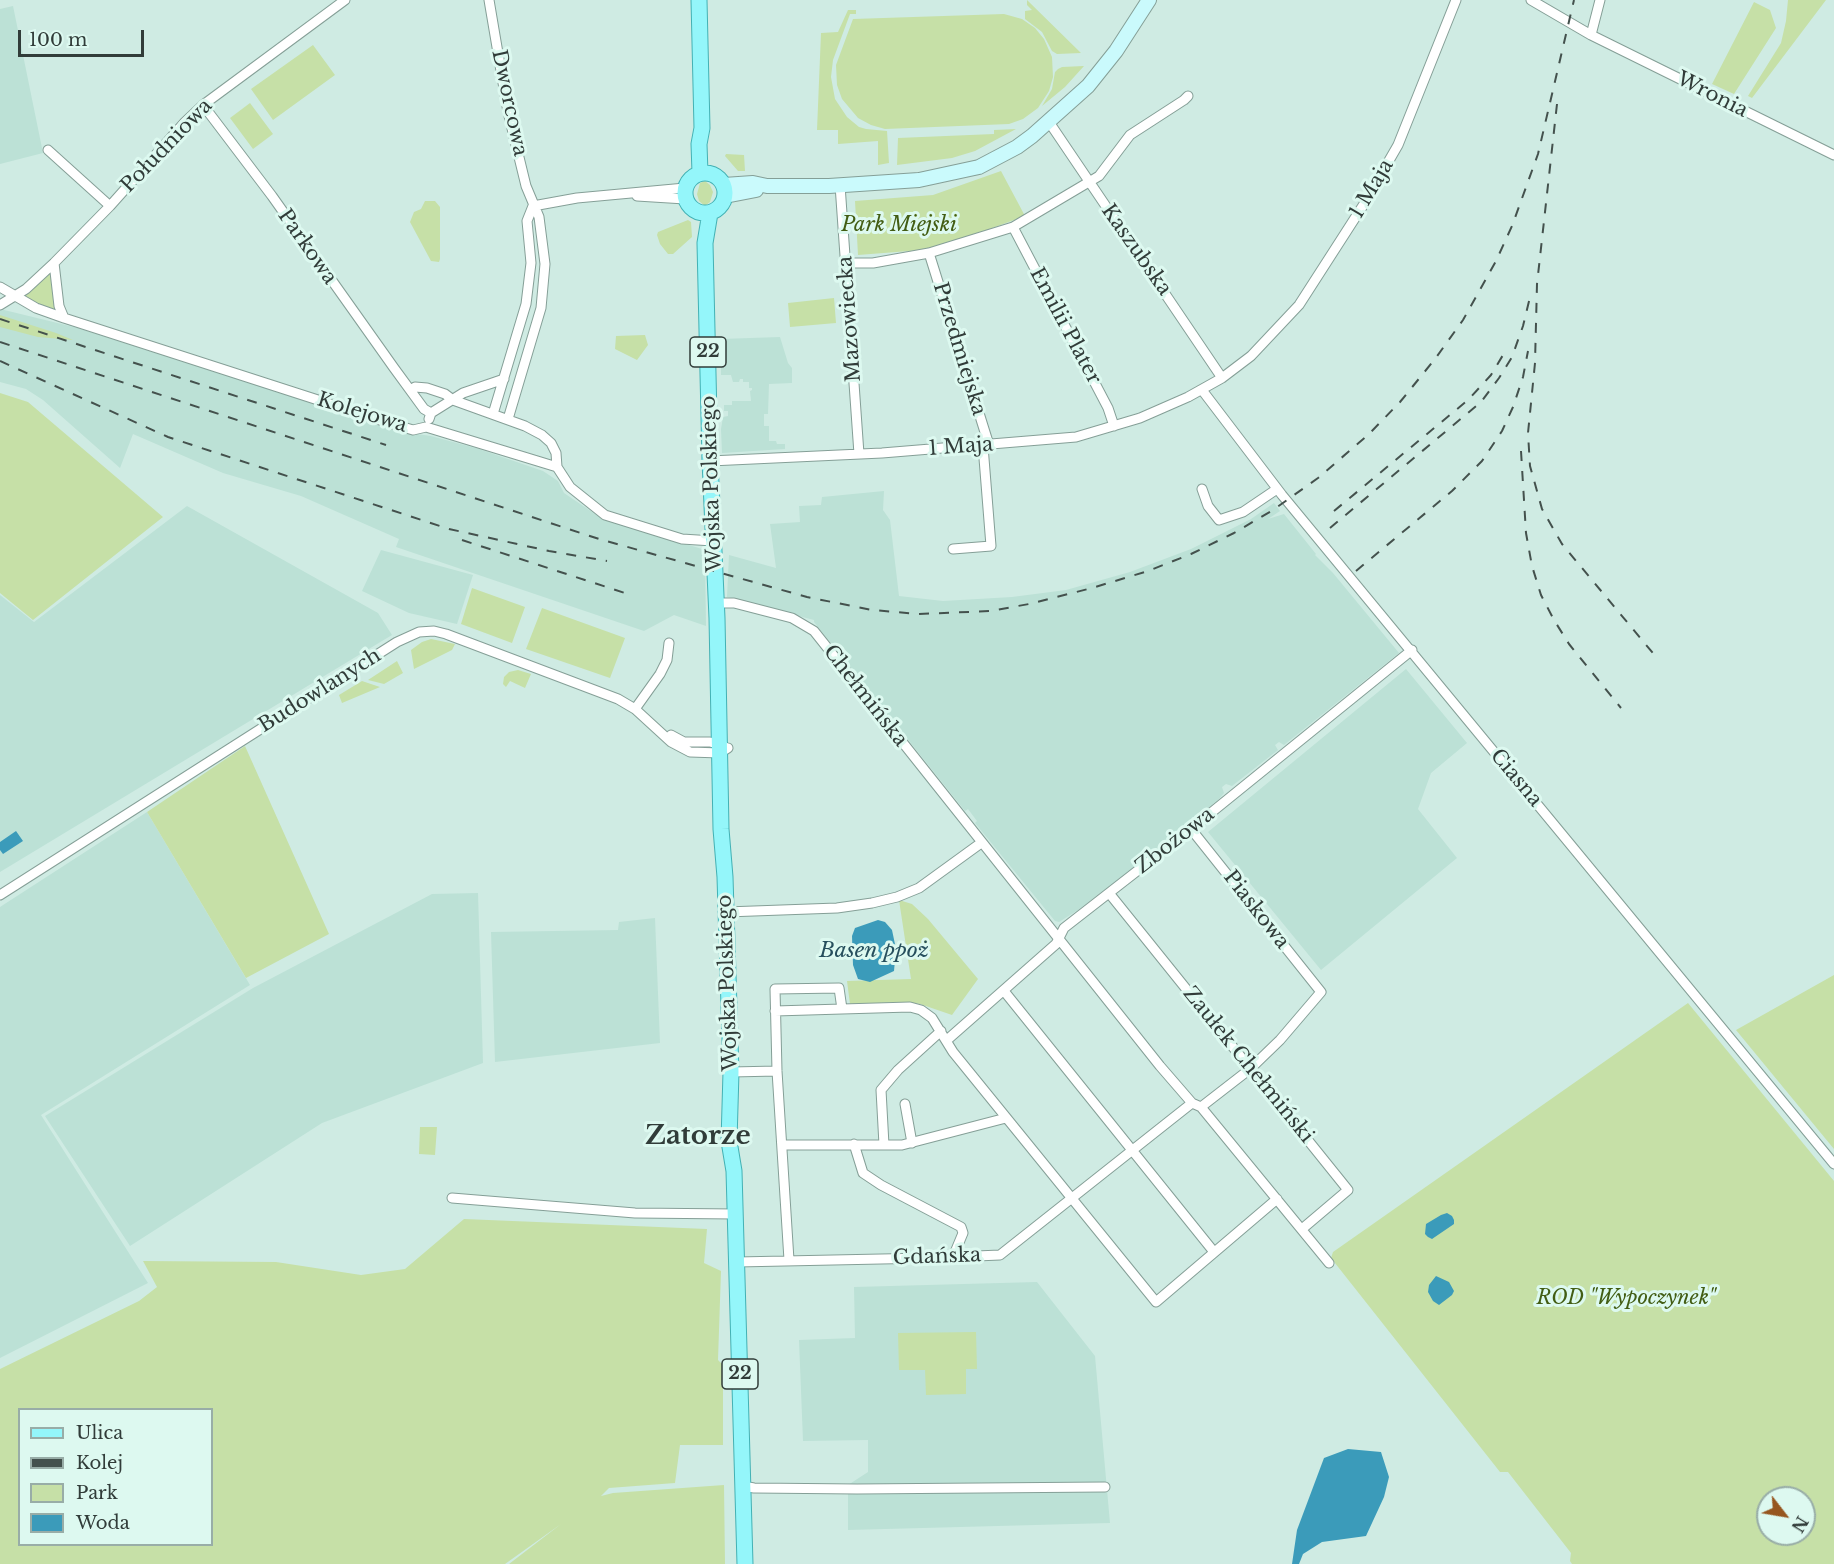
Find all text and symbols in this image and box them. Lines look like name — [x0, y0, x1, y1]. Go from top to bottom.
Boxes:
scale bar — [21, 18, 147, 56]
text: 100 m — [29, 29, 87, 51]
street label: Dworcowa — [486, 48, 532, 158]
street label: Wronia — [1672, 67, 1752, 123]
street label: Południowa — [116, 94, 218, 198]
street label: 1 Maja — [1345, 155, 1399, 223]
street label: Kaszubska — [1096, 200, 1176, 300]
street label: Parkowa — [272, 205, 342, 289]
park label: Park Miejski — [841, 213, 957, 237]
street label: Mazowiecka — [834, 255, 866, 383]
street label: Emilii Plater — [1024, 264, 1106, 388]
street label: Przedmiejska — [927, 280, 991, 418]
road number: 22 — [690, 337, 726, 367]
street label: Kolejowa — [314, 388, 410, 438]
street label: Wojska Polskiego — [697, 395, 727, 573]
street label: 1 Maja — [928, 433, 994, 461]
street label: Chełmińska — [818, 640, 912, 752]
street label: Budowlanych — [254, 644, 386, 738]
street label: Ciasna — [1485, 744, 1547, 812]
street label: Zbożowa — [1131, 803, 1219, 879]
street label: Piaskowa — [1218, 866, 1294, 954]
street label: Wojska Polskiego — [713, 894, 743, 1072]
water label: Basen ppoż — [819, 938, 929, 964]
street label: Zaułek Chełmiński — [1178, 982, 1318, 1148]
district label: Zatorze — [645, 1121, 751, 1153]
street label: Gdańska — [892, 1243, 982, 1271]
park label: ROD "Wypoczynek" — [1536, 1286, 1716, 1310]
road number: 22 — [722, 1359, 758, 1389]
legend — [18, 1408, 213, 1546]
text: Ulica — [76, 1422, 123, 1444]
text: Kolej — [76, 1452, 123, 1474]
text: Park — [76, 1482, 118, 1504]
north arrow — [1756, 1486, 1816, 1546]
text: Woda — [76, 1512, 130, 1534]
text: N — [1787, 1513, 1812, 1536]

